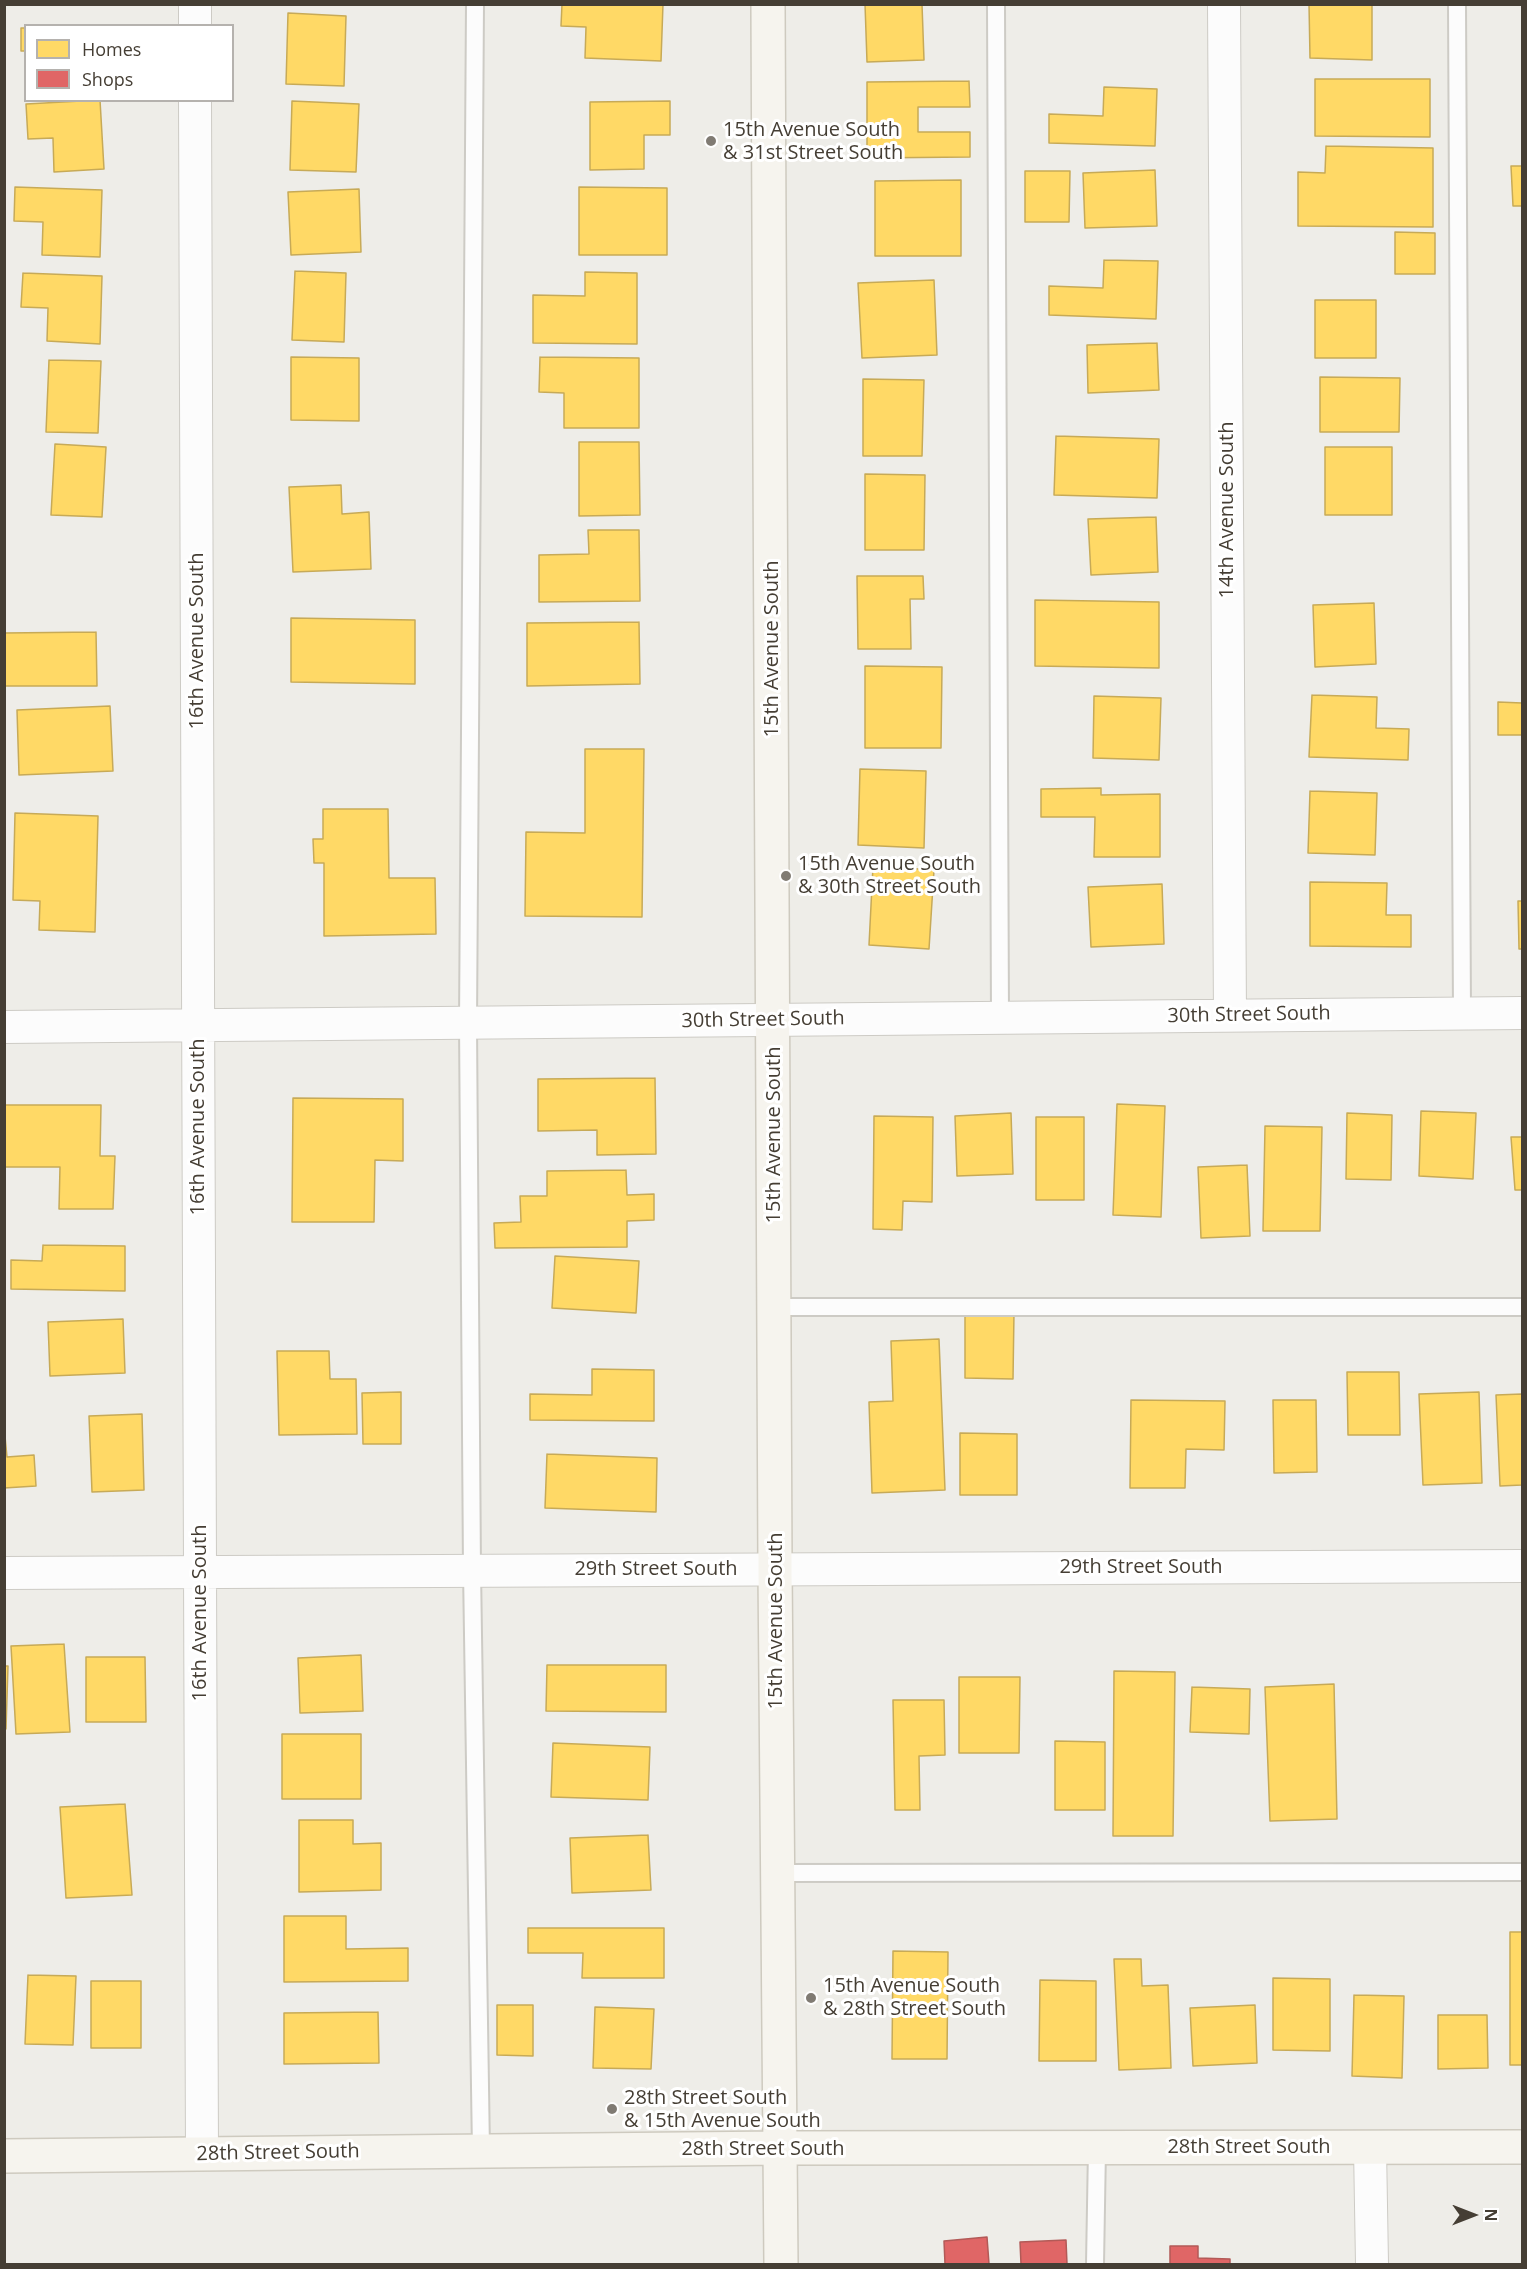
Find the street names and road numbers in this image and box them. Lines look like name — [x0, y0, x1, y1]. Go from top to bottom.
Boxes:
street label: 14th Avenue South — [1215, 422, 1239, 598]
street label: 16th Avenue South — [185, 553, 209, 729]
street label: 15th Avenue South — [760, 561, 784, 737]
street label: 30th Street South — [1167, 1002, 1331, 1028]
street label: 30th Street South — [681, 1007, 845, 1033]
street label: 16th Avenue South — [186, 1039, 210, 1215]
street label: 15th Avenue South — [762, 1047, 786, 1223]
street label: 16th Avenue South — [188, 1525, 212, 1701]
street label: 15th Avenue South — [764, 1533, 788, 1709]
street label: 29th Street South — [1059, 1555, 1223, 1579]
street label: 29th Street South — [574, 1557, 738, 1581]
street label: 28th Street South — [1167, 2135, 1331, 2159]
street label: 28th Street South — [681, 2137, 845, 2161]
street label: 28th Street South — [196, 2140, 360, 2166]

